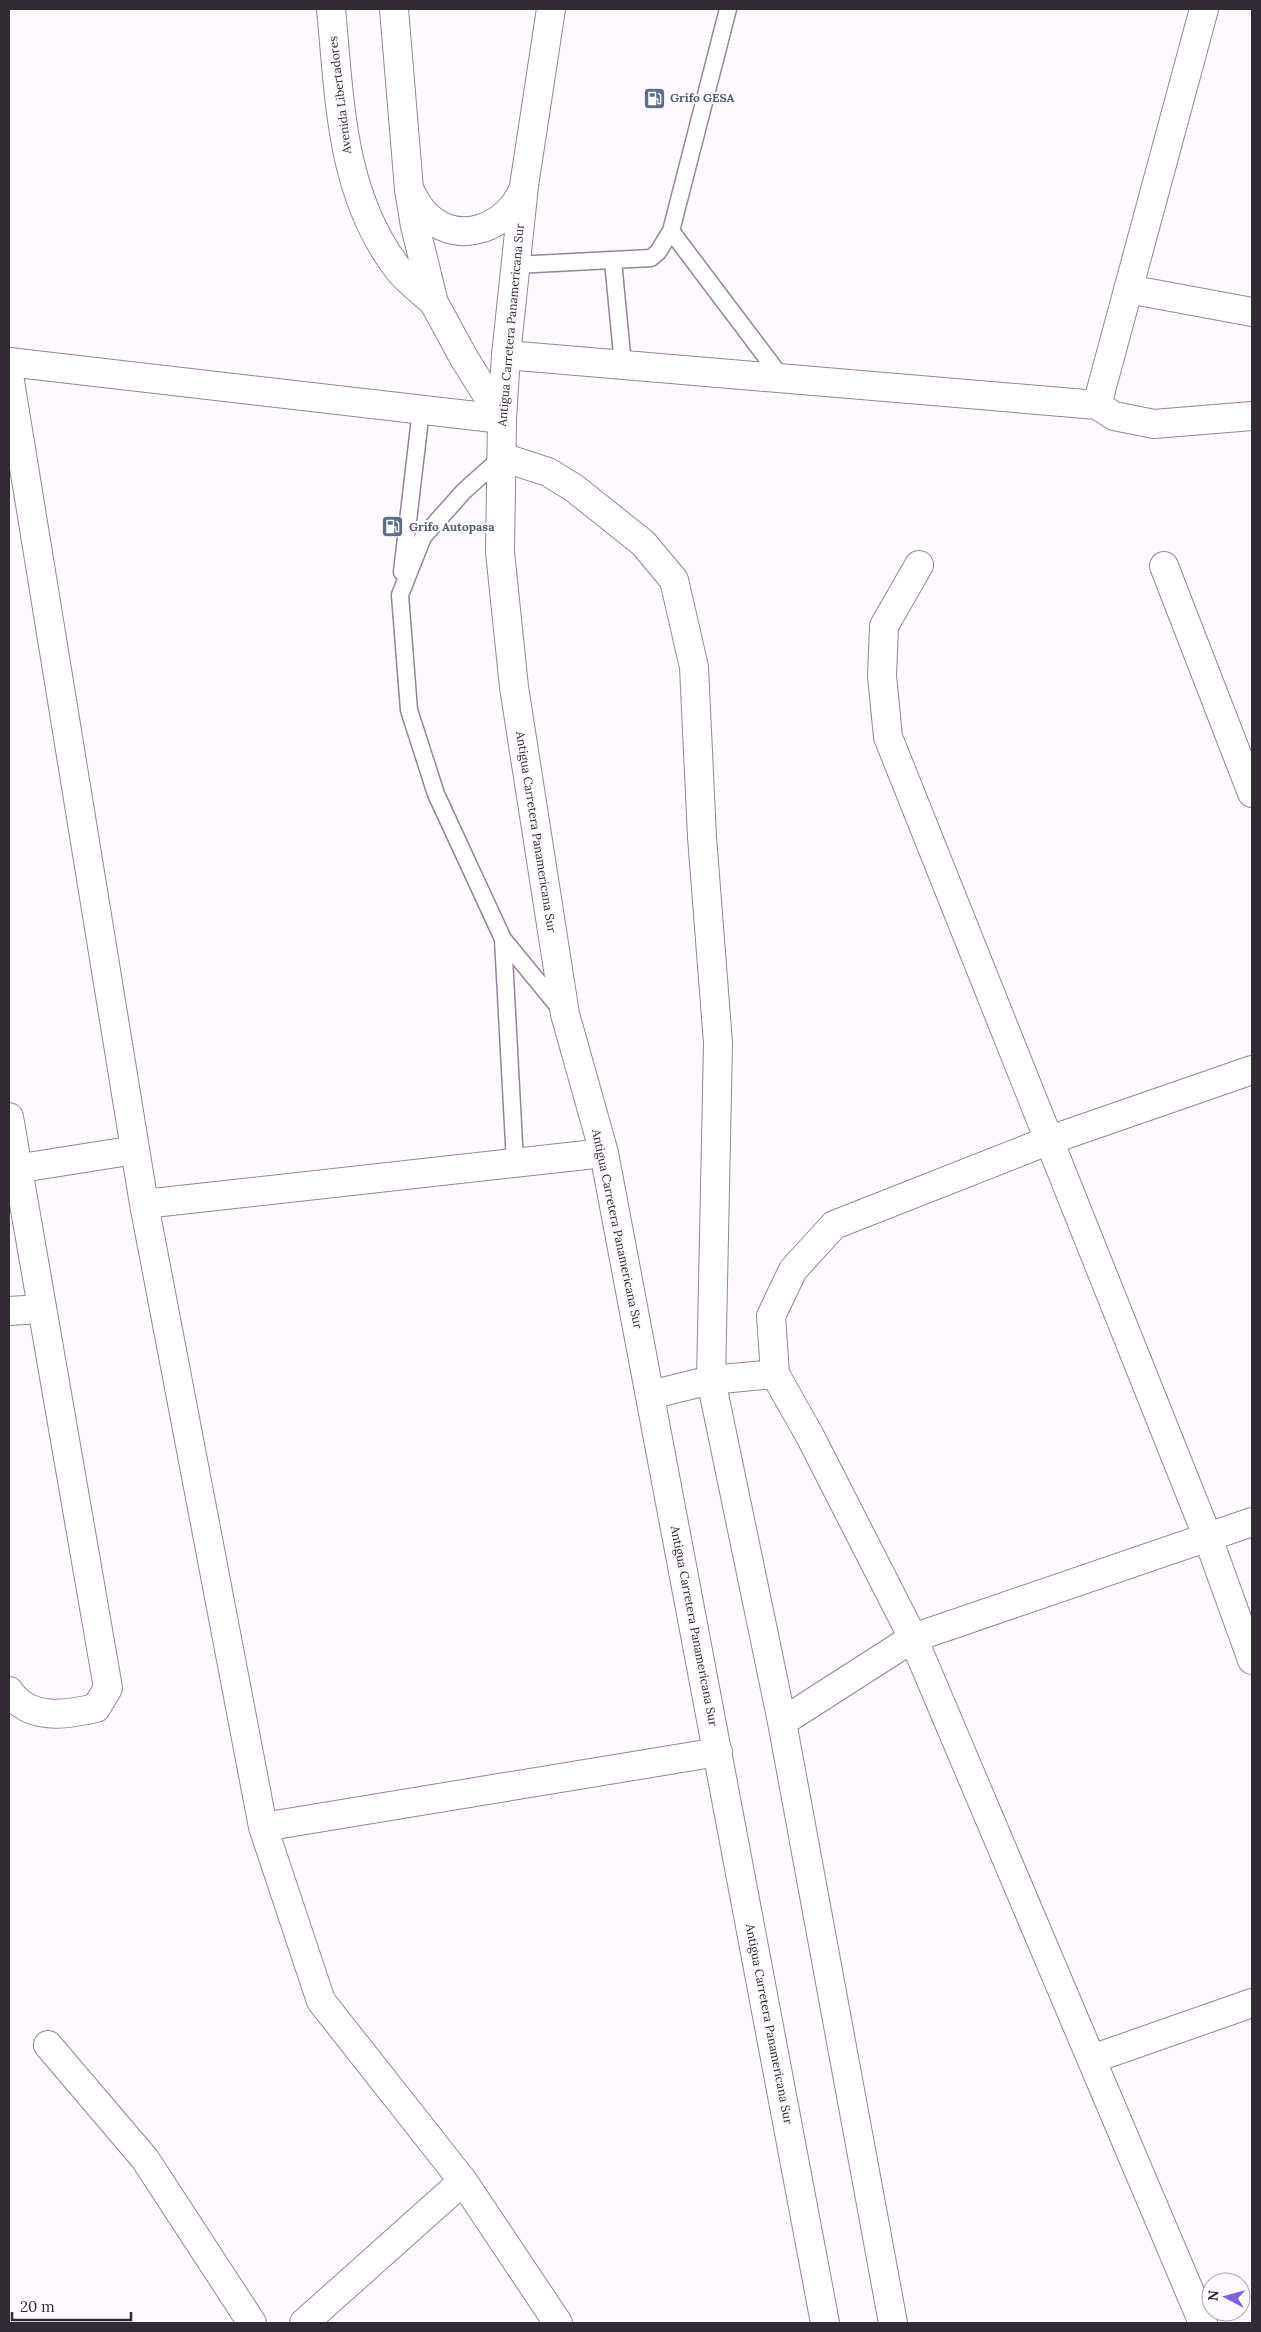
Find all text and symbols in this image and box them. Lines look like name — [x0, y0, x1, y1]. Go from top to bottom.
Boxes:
street label: Avenida Libertadores — [325, 35, 354, 156]
fuel station icon: Grifo GESA — [642, 86, 666, 110]
place label: Grifo GESA — [670, 90, 735, 105]
street label: Antigua Carretera Panamericana Sur — [494, 222, 527, 428]
fuel station icon: Grifo Autopasa — [381, 515, 405, 539]
place label: Grifo Autopasa — [409, 519, 495, 534]
street label: Antigua Carretera Panamericana Sur — [513, 729, 560, 934]
street label: Antigua Carretera Panamericana Sur — [589, 1127, 646, 1331]
street label: Antigua Carretera Panamericana Sur — [668, 1524, 721, 1728]
street label: Antigua Carretera Panamericana Sur — [743, 1922, 796, 2126]
north arrow — [1201, 2272, 1251, 2322]
text: N — [1204, 2289, 1223, 2302]
scale bar — [12, 2290, 131, 2322]
text: 20 m — [20, 2297, 55, 2316]

